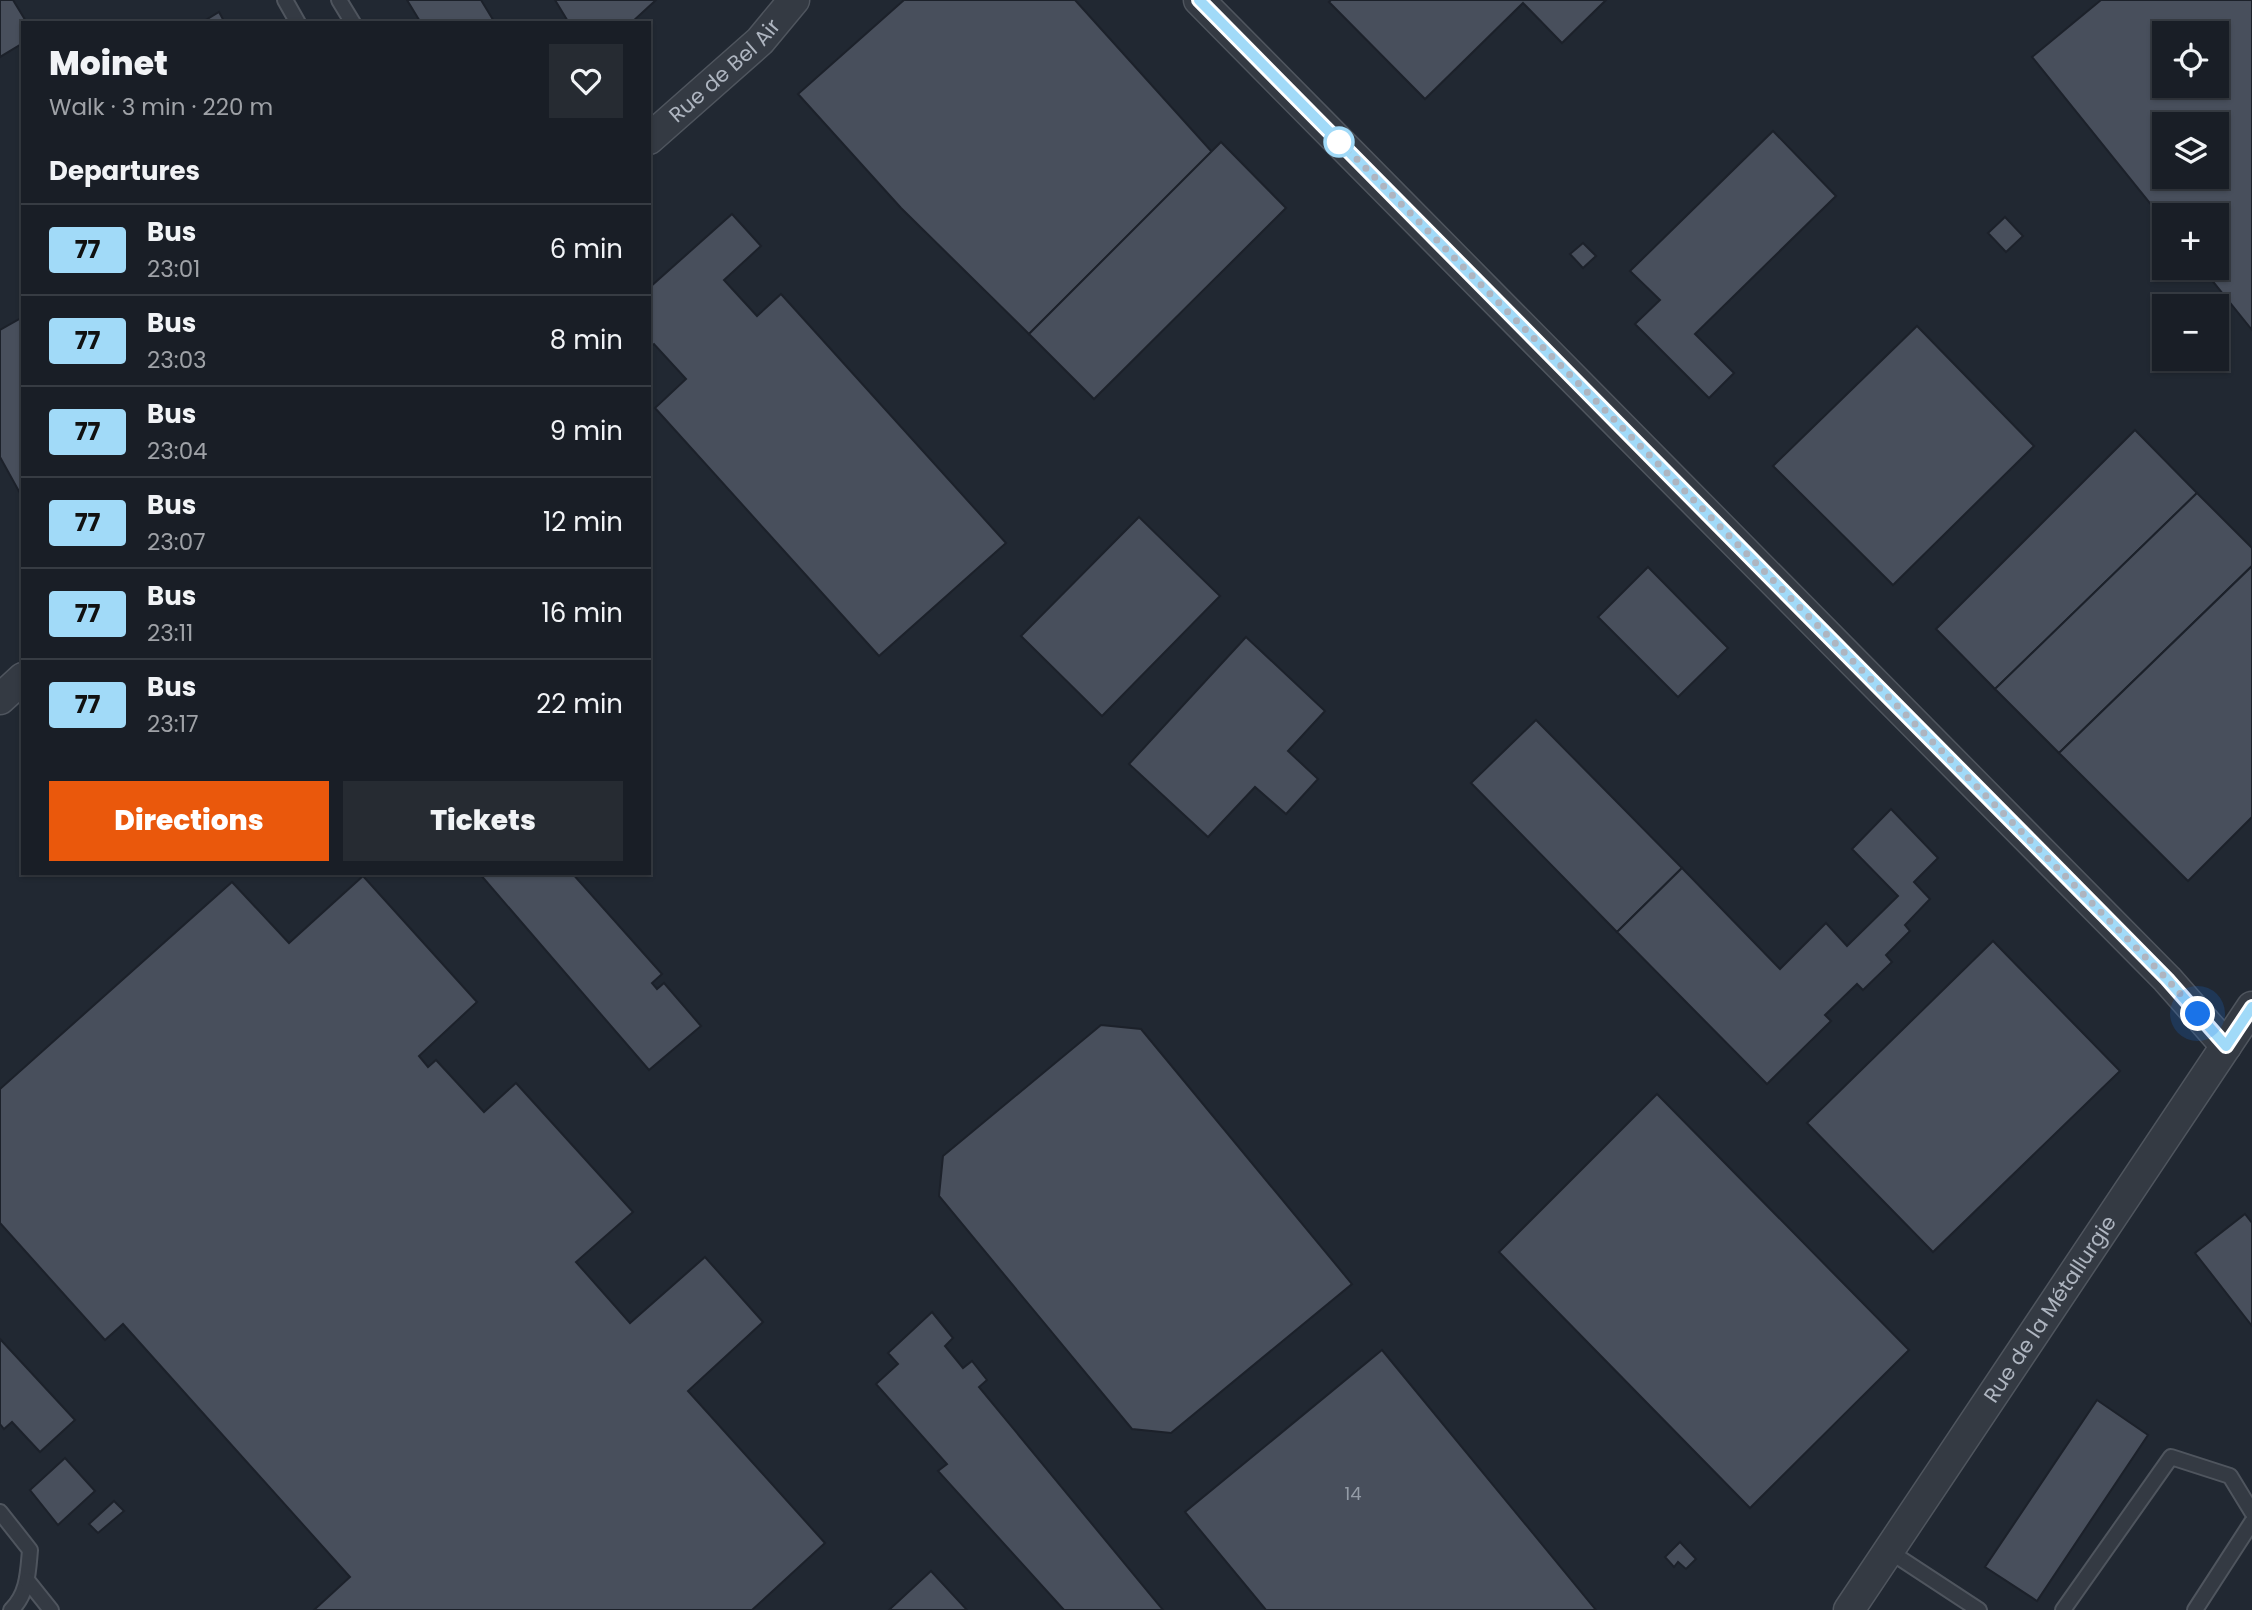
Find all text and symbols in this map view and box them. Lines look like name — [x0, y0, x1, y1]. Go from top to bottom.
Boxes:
street label: Rue de Bel Air — [662, 12, 787, 129]
map controls — [2152, 21, 2229, 371]
button: locate — [2152, 21, 2229, 98]
text: Moinet — [49, 40, 168, 87]
button: heart — [549, 44, 623, 118]
text: Walk · 3 min · 220 m — [49, 91, 273, 123]
button: layers — [2152, 112, 2229, 189]
unlabelled marker — [1324, 127, 1354, 157]
text: Departures — [49, 153, 200, 189]
button: + — [2152, 203, 2229, 280]
text: Bus — [147, 214, 196, 250]
text: 6 min — [550, 231, 623, 267]
text: 77 — [75, 233, 100, 266]
text: 23:01 — [147, 253, 200, 285]
button: − — [2152, 294, 2229, 371]
text: Bus — [147, 305, 196, 341]
text: 8 min — [550, 322, 623, 358]
text: 77 — [75, 324, 100, 357]
text: 23:03 — [147, 344, 207, 376]
text: Bus — [147, 396, 196, 432]
text: 9 min — [550, 413, 623, 449]
text: 77 — [75, 415, 100, 448]
text: 23:04 — [147, 435, 208, 467]
text: Bus — [147, 487, 196, 523]
text: 12 min — [543, 504, 623, 540]
text: 77 — [75, 506, 100, 539]
text: 23:07 — [147, 526, 206, 558]
text: Bus — [147, 578, 196, 614]
text: 16 min — [541, 595, 623, 631]
text: 77 — [75, 597, 100, 630]
text: 23:11 — [147, 617, 193, 649]
text: Bus — [147, 669, 196, 705]
text: 22 min — [536, 686, 623, 722]
text: 77 — [75, 688, 100, 721]
text: 23:17 — [147, 708, 199, 740]
button: Directions — [49, 781, 329, 861]
button: Tickets — [343, 781, 623, 861]
your location — [2180, 996, 2215, 1031]
street label: Rue de la Métallurgie — [1977, 1209, 2123, 1408]
house number: 14 — [1344, 1481, 1362, 1506]

